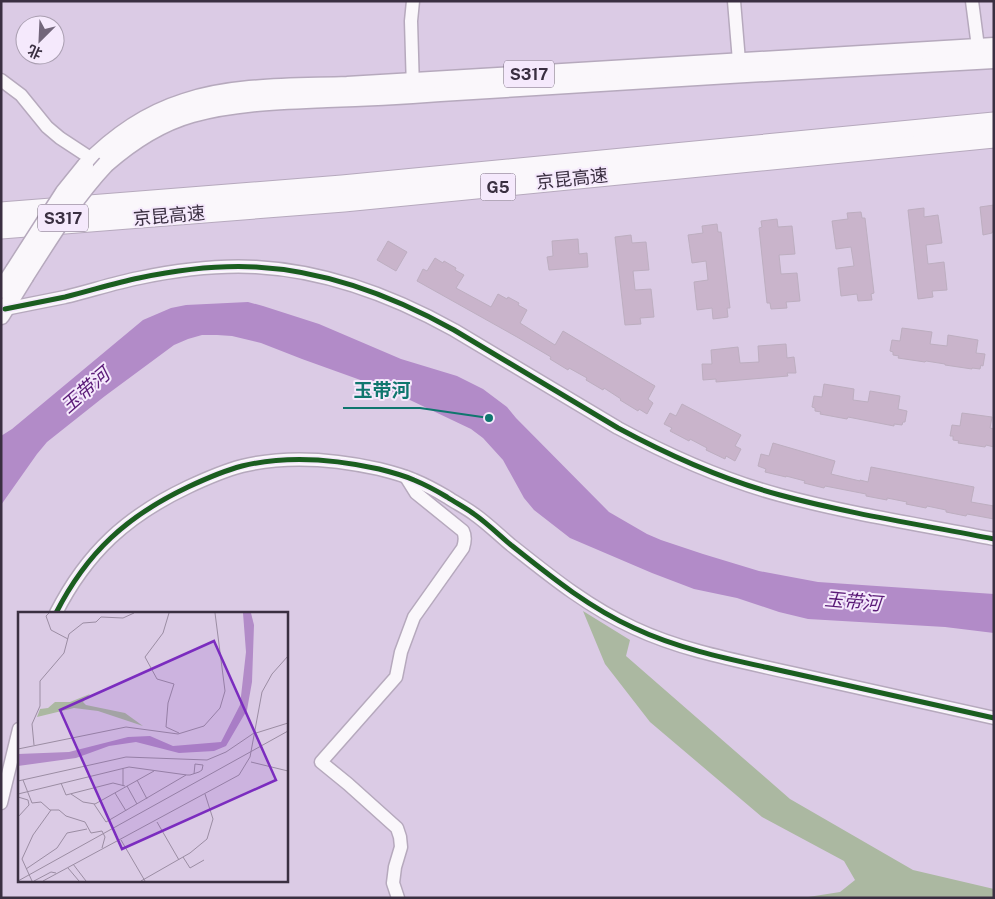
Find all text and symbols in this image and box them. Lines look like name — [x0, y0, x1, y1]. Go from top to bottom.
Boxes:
north arrow — [15, 15, 65, 65]
text: 北 — [25, 42, 44, 62]
road number: S317 — [504, 61, 554, 88]
street label: 京昆高速 — [535, 164, 609, 193]
road number: G5 — [480, 173, 516, 200]
street label: 京昆高速 — [132, 202, 206, 229]
road number: S317 — [38, 204, 88, 232]
water label: 玉带河 — [56, 360, 117, 417]
callout: 玉带河 — [343, 374, 420, 408]
text: 玉带河 — [353, 379, 411, 401]
water label: 玉带河 — [824, 588, 886, 615]
inset map — [18, 612, 288, 882]

